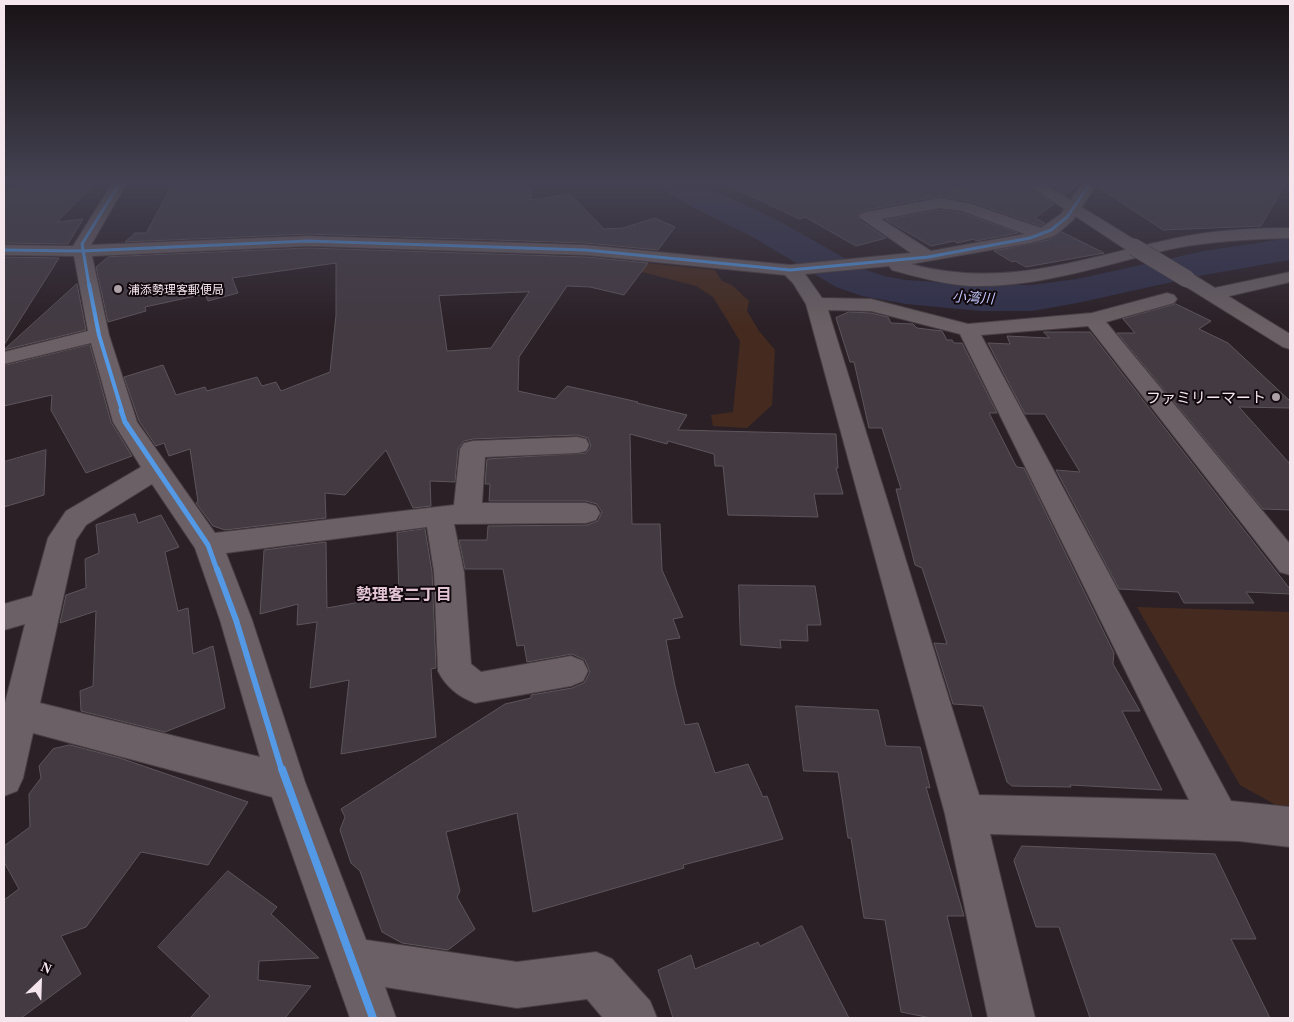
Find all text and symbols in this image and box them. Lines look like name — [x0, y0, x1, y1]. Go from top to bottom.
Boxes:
place label: 浦添勢理客郵便局 — [128, 282, 224, 296]
marker: 浦添勢理客郵便局 — [112, 283, 124, 295]
water label: 小湾川 — [952, 288, 994, 306]
place label: ファミリーマート — [1146, 388, 1266, 406]
marker: ファミリーマート — [1270, 391, 1282, 403]
district label: 勢理客二丁目 — [356, 584, 452, 604]
north arrow — [15, 957, 65, 1007]
text: N — [39, 959, 54, 977]

